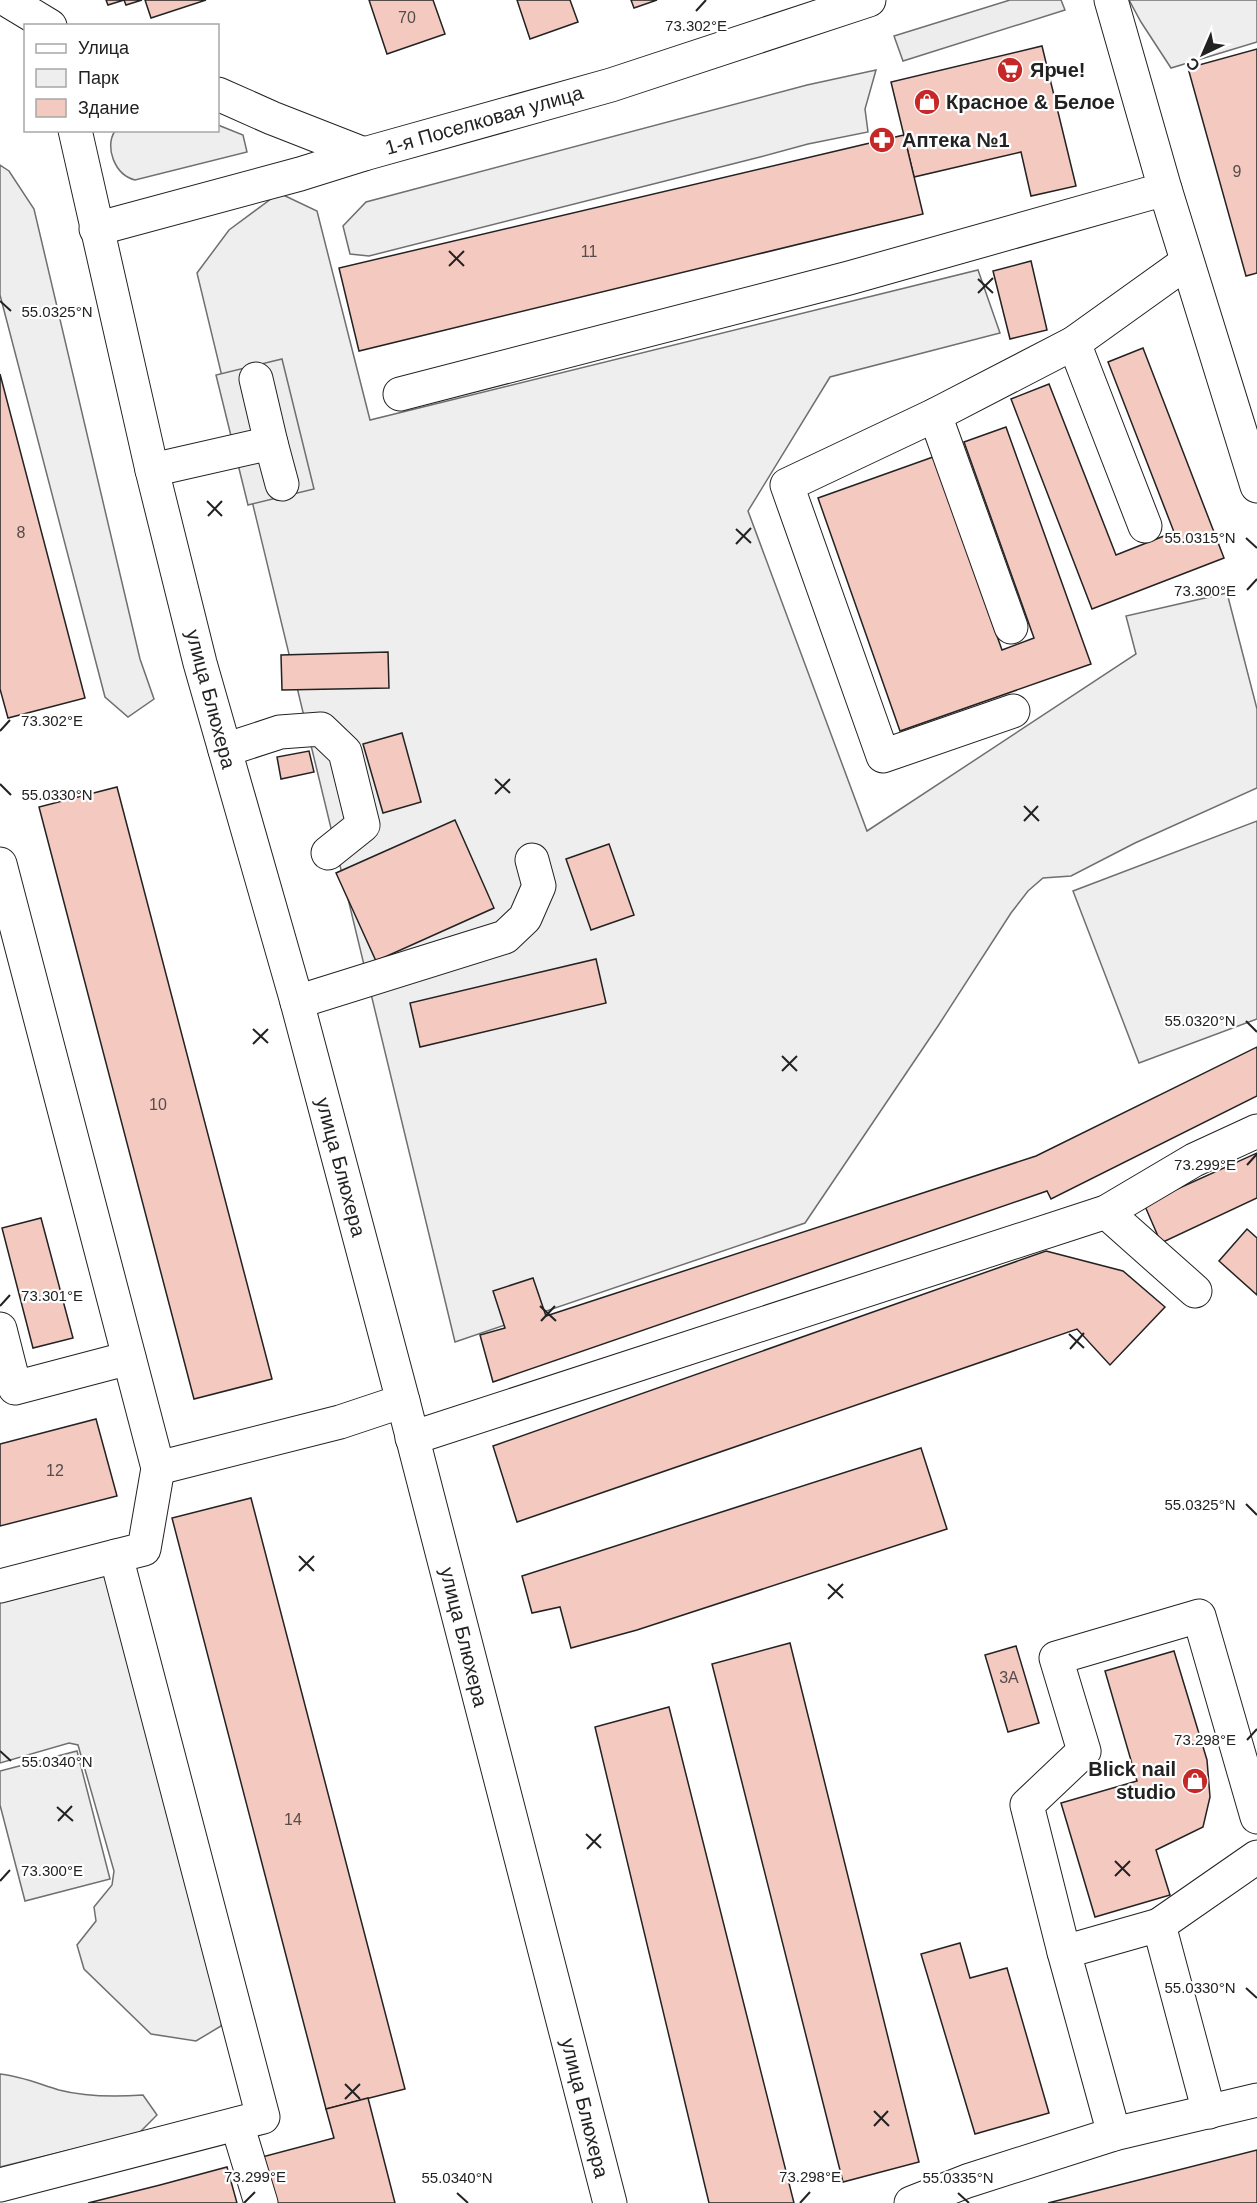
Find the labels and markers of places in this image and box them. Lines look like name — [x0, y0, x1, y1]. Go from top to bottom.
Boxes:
supermarket icon: Ярче! — [995, 55, 1025, 85]
place label: Ярче! — [1030, 59, 1086, 81]
shop icon: Красное & Белое — [912, 87, 942, 117]
place label: Красное & Белое — [946, 91, 1115, 113]
pharmacy icon: Аптека №1 — [867, 125, 897, 155]
place label: Аптека №1 — [902, 129, 1010, 151]
place label: Blick nail studio — [1088, 1758, 1176, 1803]
shop icon: Blick nail studio — [1180, 1766, 1210, 1796]

